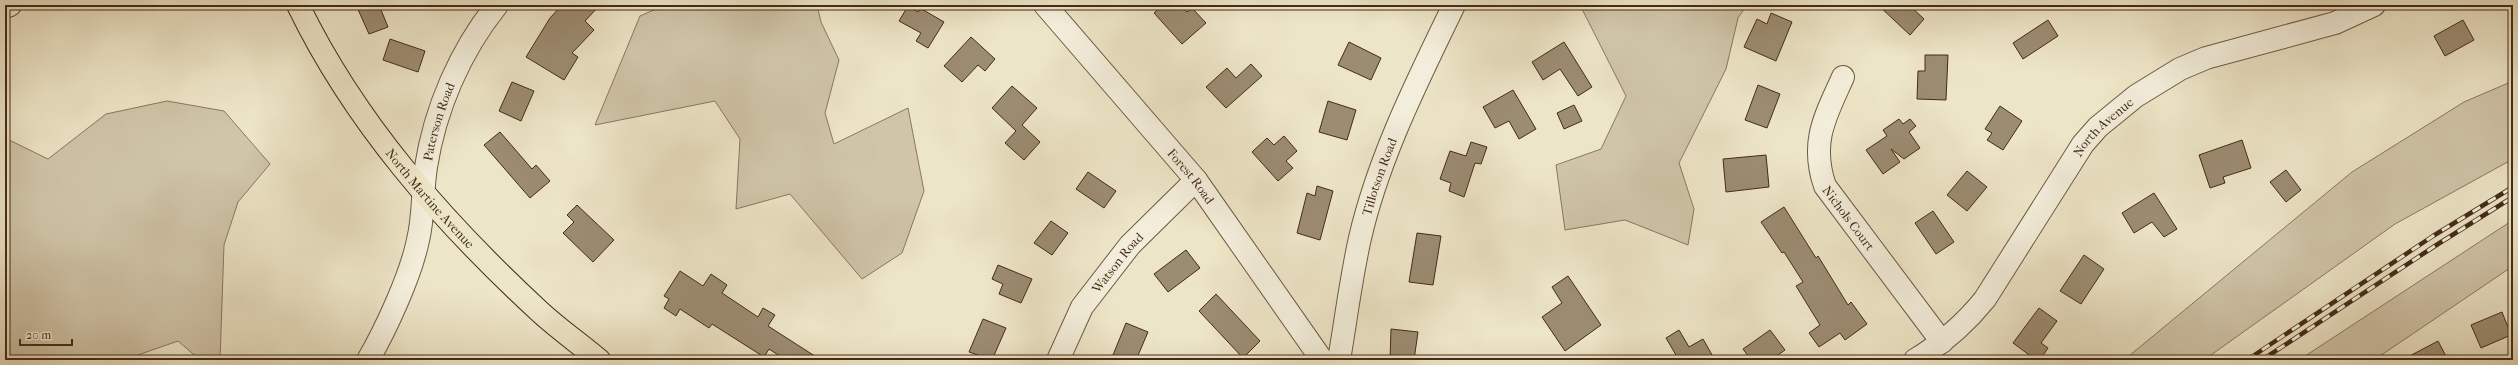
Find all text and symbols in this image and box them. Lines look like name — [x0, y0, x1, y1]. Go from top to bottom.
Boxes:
street label: Paterson Road — [420, 80, 458, 162]
street label: North Avenue — [2070, 94, 2137, 159]
street label: Tillotson Road — [1359, 135, 1400, 217]
street label: North Martine Avenue — [383, 146, 478, 252]
street label: Forest Road — [1164, 146, 1218, 208]
street label: Nichols Court — [1819, 183, 1878, 254]
street label: Watson Road — [1088, 229, 1147, 297]
scale bar — [20, 321, 72, 347]
text: 20 m — [26, 328, 51, 342]

